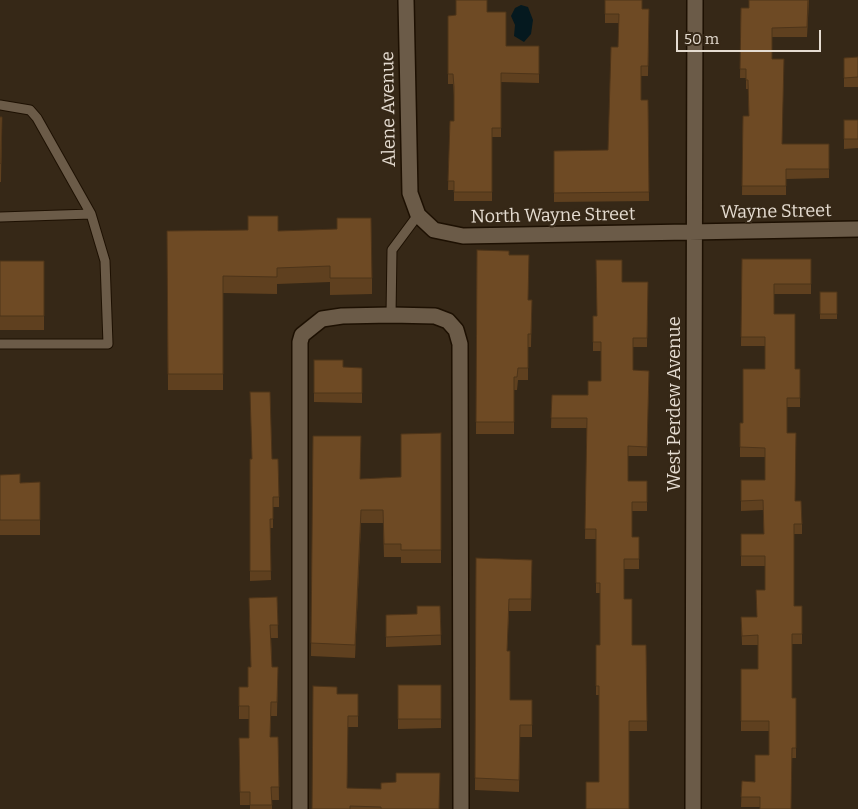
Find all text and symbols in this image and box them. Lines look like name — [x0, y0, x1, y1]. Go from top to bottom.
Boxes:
scale bar — [678, 20, 823, 52]
text: 50 m — [684, 30, 719, 48]
street label: Alene Avenue — [377, 51, 401, 167]
street label: Wayne Street — [720, 200, 832, 224]
street label: North Wayne Street — [470, 204, 636, 228]
street label: West Perdew Avenue — [664, 317, 686, 491]

